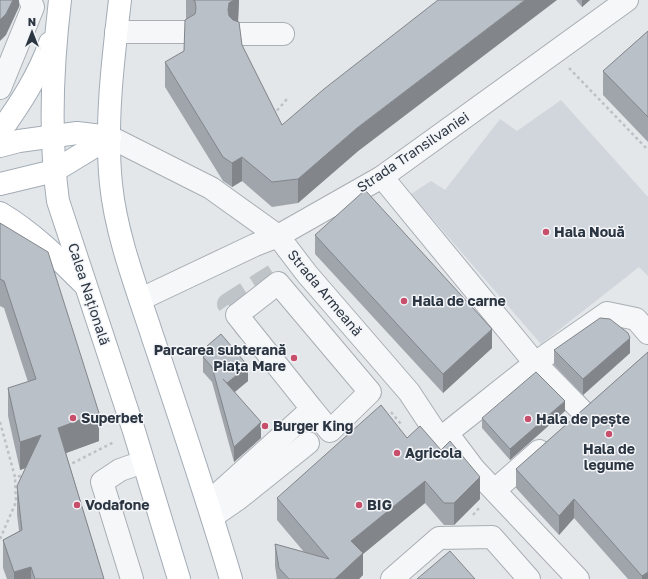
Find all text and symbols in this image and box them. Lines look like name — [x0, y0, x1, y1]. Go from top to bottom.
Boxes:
north arrow — [12, 12, 52, 52]
text: N — [28, 15, 36, 28]
street label: Strada Transilvaniei — [353, 108, 472, 195]
place label: Hala Nouă — [554, 223, 625, 240]
marker: Hala Nouă — [541, 227, 551, 237]
street label: Calea Națională — [65, 241, 114, 347]
street label: Strada Armeană — [284, 246, 366, 339]
place label: Hala de carne — [412, 292, 506, 309]
marker: Hala de carne — [399, 296, 409, 306]
place label: Parcarea subterană Piața Mare — [154, 341, 286, 374]
marker: Parcarea subterană Piața Mare — [289, 353, 299, 363]
place label: Superbet — [81, 409, 144, 426]
place label: Hala de pește — [536, 410, 630, 427]
marker: Superbet — [68, 413, 78, 423]
marker: Hala de pește — [523, 414, 533, 424]
place label: Burger King — [273, 417, 353, 434]
marker: Burger King — [260, 421, 270, 431]
marker: Hala de legume — [604, 429, 614, 439]
place label: Hala de legume — [583, 440, 635, 473]
place label: Agricola — [405, 444, 462, 461]
marker: Agricola — [392, 448, 402, 458]
place label: Vodafone — [85, 496, 149, 513]
place label: BIG — [367, 496, 392, 513]
marker: Vodafone — [72, 500, 82, 510]
marker: BIG — [354, 500, 364, 510]

